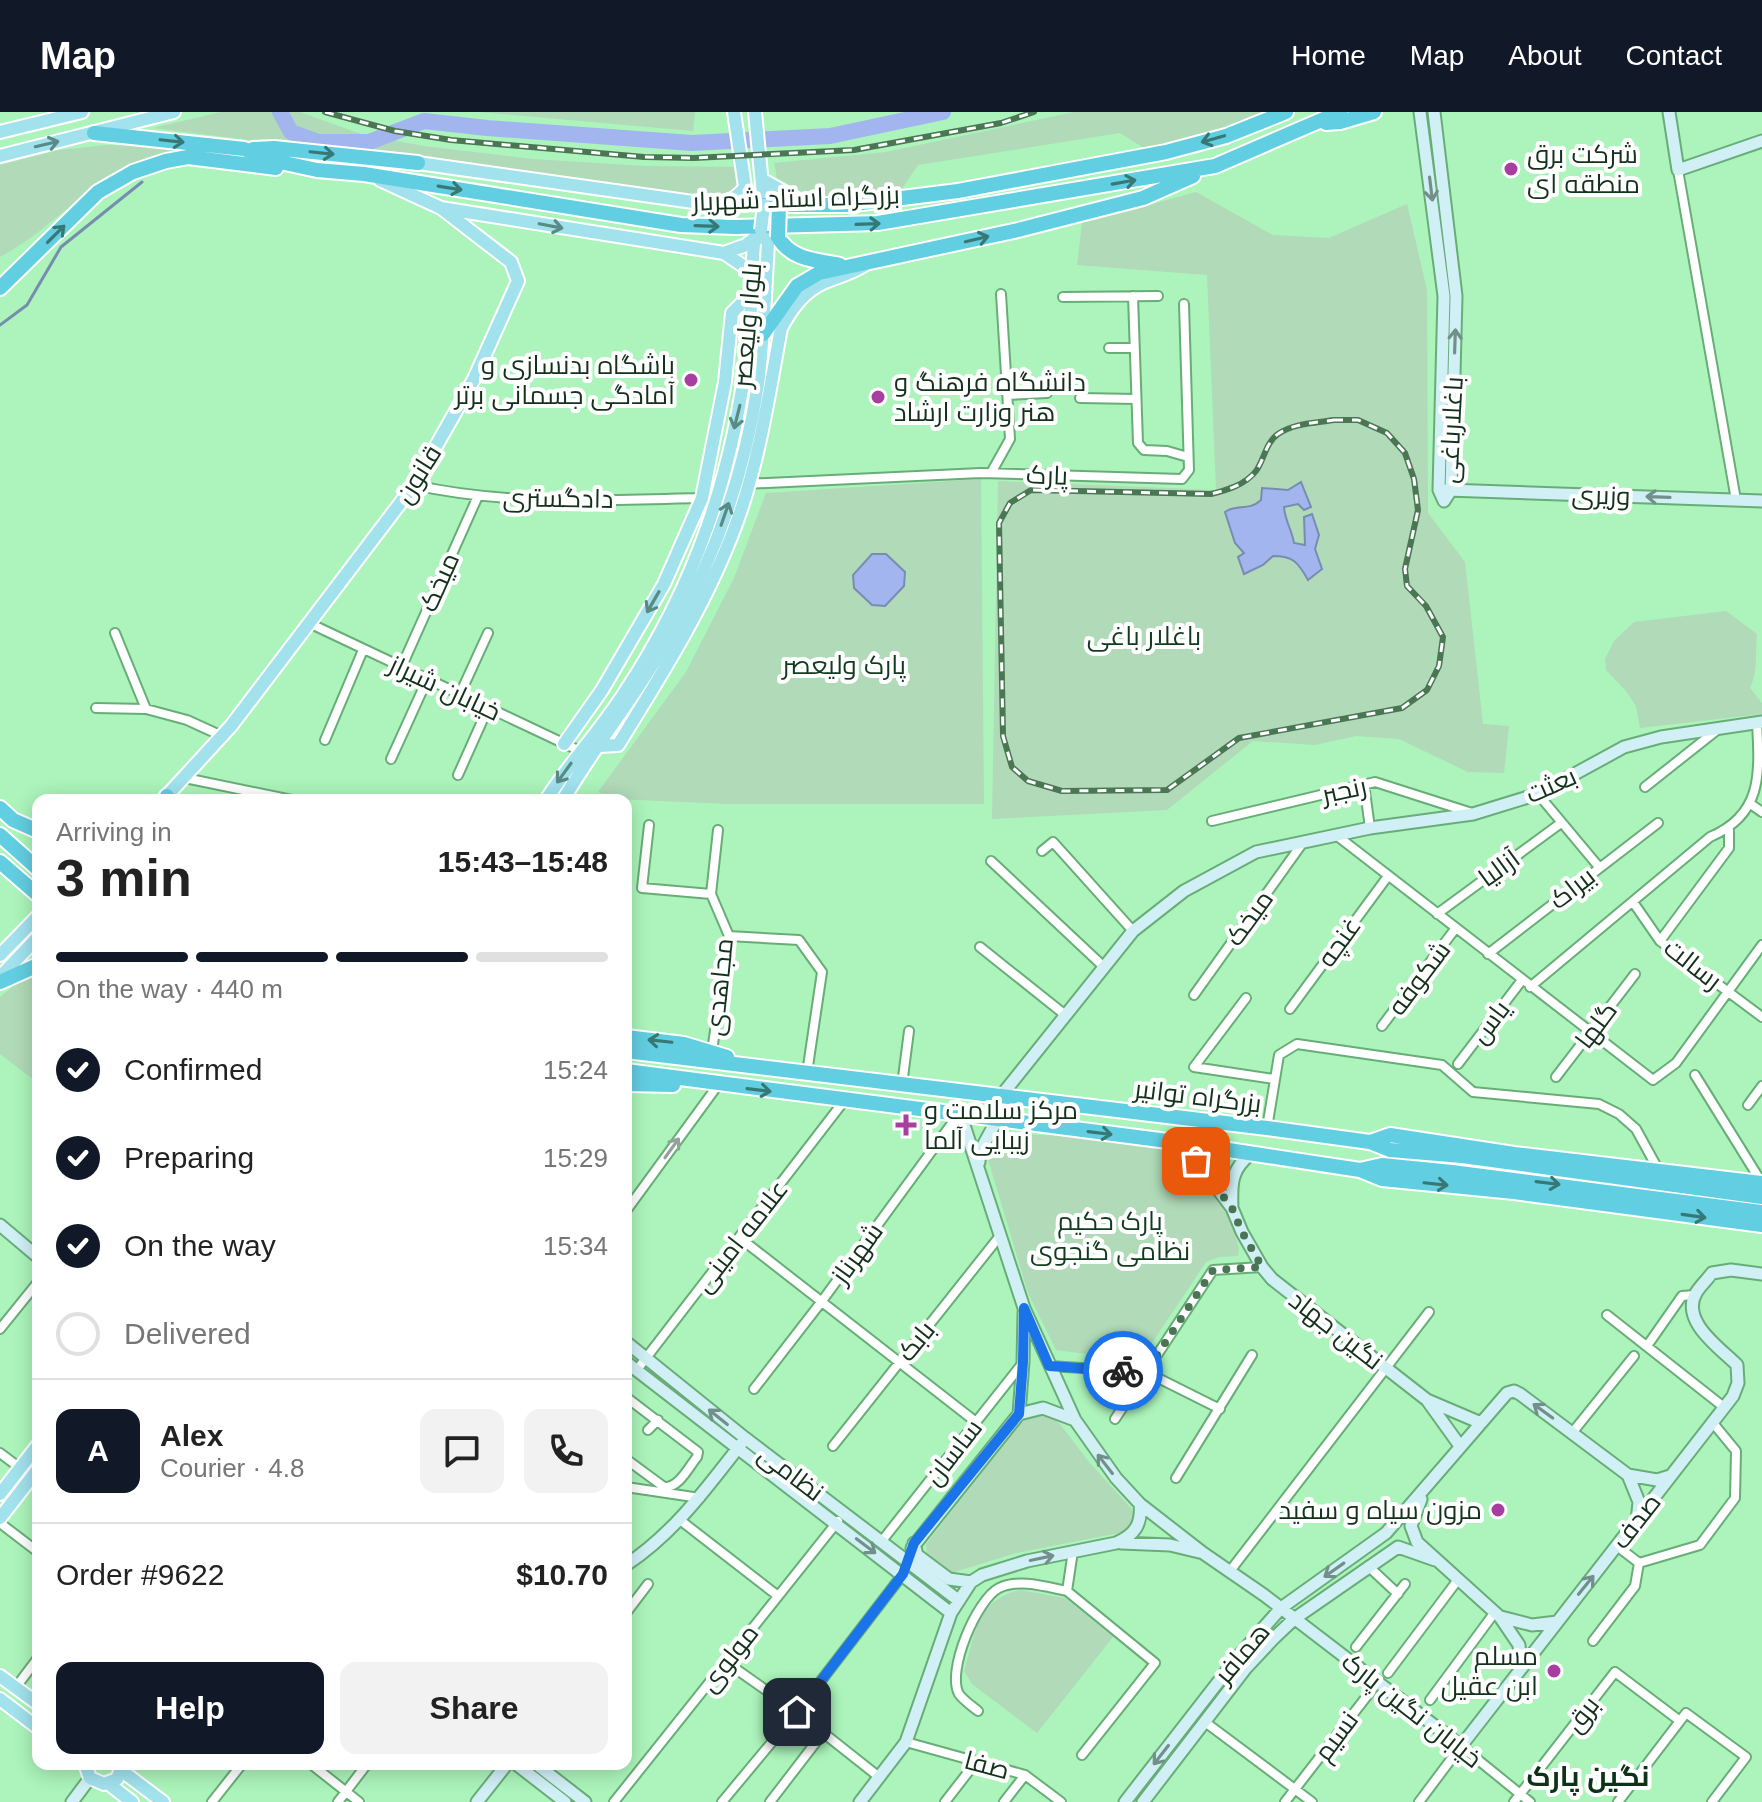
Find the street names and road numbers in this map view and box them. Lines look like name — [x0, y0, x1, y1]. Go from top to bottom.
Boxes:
street label: بزرگراه استاد شهریار — [690, 179, 900, 218]
street label: بلوار ولیعصر — [726, 261, 767, 391]
street label: باغلارباغی — [1433, 376, 1470, 484]
street label: قانون — [389, 439, 447, 509]
street label: پارک — [1025, 459, 1068, 493]
street label: وزیری — [1571, 479, 1631, 511]
street label: دادگستری — [502, 482, 614, 514]
street label: میخک — [413, 548, 465, 616]
street label: خیابان شیراز — [383, 648, 506, 727]
street label: بعثت — [1521, 761, 1581, 809]
street label: رنجبر — [1317, 771, 1369, 810]
street label: آزالیا — [1473, 843, 1525, 893]
street label: بیراک — [1543, 861, 1601, 915]
street label: میخک — [1219, 884, 1279, 952]
street label: غنچه — [1311, 911, 1369, 974]
street label: رسالت — [1658, 932, 1728, 996]
street label: شکوفه — [1382, 935, 1456, 1021]
street label: مجاهدی — [699, 937, 739, 1037]
street label: یاس — [1464, 995, 1517, 1050]
street label: گلها — [1569, 996, 1624, 1055]
street label: بزرگراه توانیر — [1131, 1073, 1263, 1119]
street label: علامه امینی — [688, 1174, 795, 1299]
street label: شهرناز — [824, 1217, 890, 1291]
street label: نگین جهاد — [1283, 1284, 1389, 1377]
street label: بابک — [891, 1315, 941, 1367]
street label: ساسان — [918, 1413, 988, 1491]
street label: نظامی — [752, 1439, 829, 1508]
street label: صدف — [1605, 1487, 1667, 1555]
street label: همافر — [1207, 1617, 1276, 1691]
street label: مولوی — [693, 1618, 765, 1698]
street label: خیابان نگین پارک — [1335, 1646, 1488, 1775]
street label: برق — [1559, 1690, 1606, 1739]
street label: نسیم — [1308, 1705, 1367, 1768]
street label: صفا — [961, 1745, 1013, 1785]

